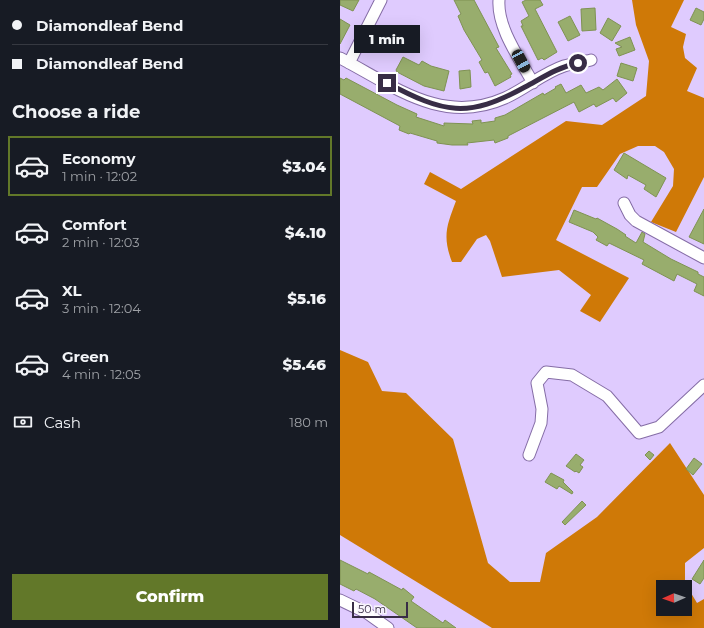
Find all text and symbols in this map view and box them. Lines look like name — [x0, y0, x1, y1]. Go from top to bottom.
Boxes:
text: Diamondleaf Bend — [36, 16, 183, 35]
callout: 1 min — [354, 25, 420, 53]
text: 1 min — [369, 31, 405, 47]
car — [510, 48, 532, 74]
text: Diamondleaf Bend — [36, 54, 183, 73]
route start — [569, 54, 587, 72]
route end — [378, 74, 396, 92]
text: Choose a ride — [12, 101, 140, 123]
icon: car — [14, 148, 50, 184]
text: Economy — [62, 149, 135, 168]
text: $3.04 — [282, 157, 326, 176]
text: 1 min · 12:02 — [62, 168, 137, 184]
icon: car — [14, 214, 50, 250]
text: Comfort — [62, 215, 127, 234]
text: $4.10 — [285, 223, 326, 242]
text: 2 min · 12:03 — [62, 234, 140, 250]
icon: car — [14, 280, 50, 316]
text: XL — [62, 281, 81, 300]
text: $5.16 — [287, 289, 326, 308]
text: 3 min · 12:04 — [62, 300, 141, 316]
icon: car — [14, 346, 50, 382]
text: Green — [62, 347, 109, 366]
text: $5.46 — [283, 355, 326, 374]
text: 4 min · 12:05 — [62, 366, 141, 382]
icon: cash — [12, 411, 34, 433]
text: Cash — [44, 413, 81, 432]
text: 180 m — [289, 414, 328, 430]
button: Confirm — [12, 574, 328, 620]
north arrow — [656, 580, 692, 616]
map controls — [656, 580, 692, 616]
scale bar — [352, 600, 408, 619]
text: 50 m — [358, 602, 386, 616]

